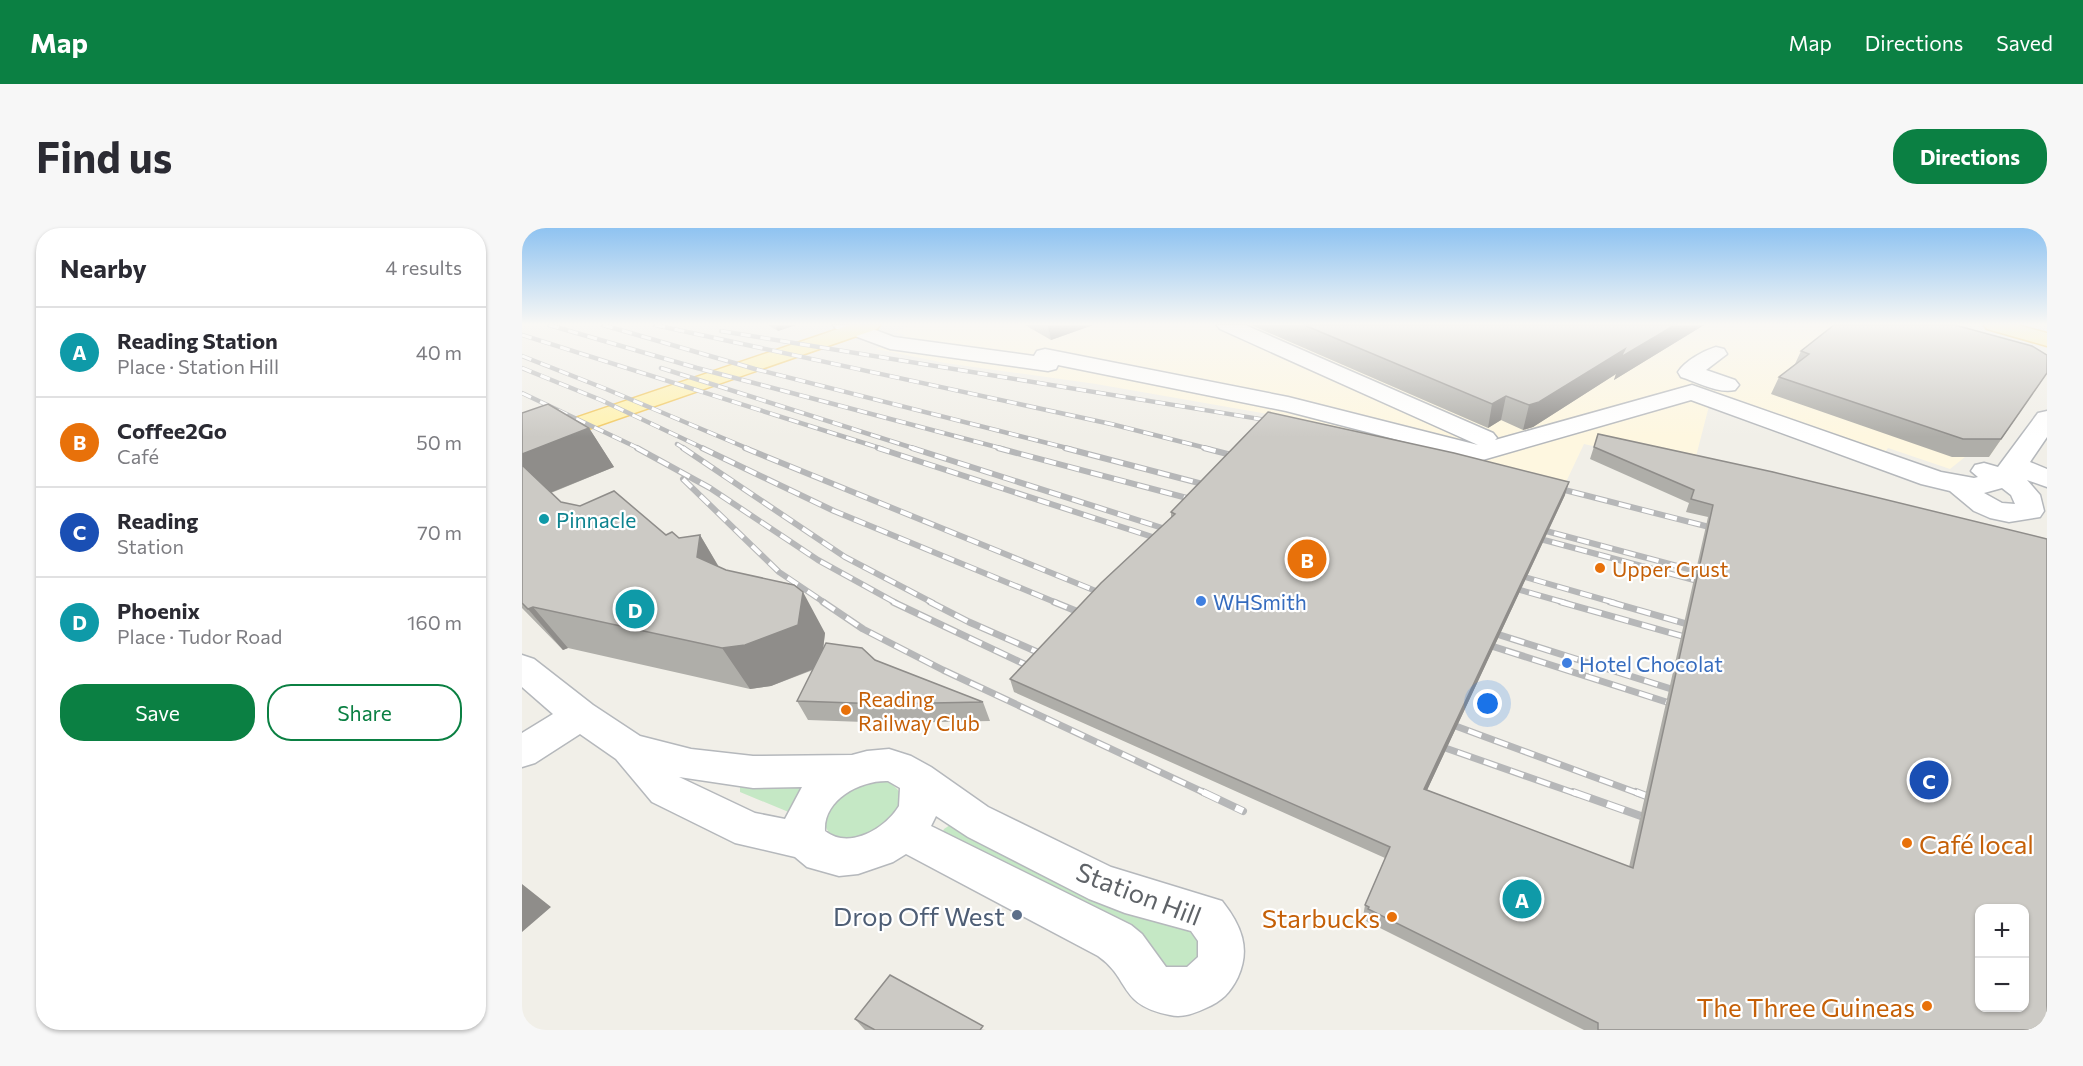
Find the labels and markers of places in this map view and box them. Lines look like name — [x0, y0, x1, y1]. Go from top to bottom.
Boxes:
place label: Pinnacle — [556, 507, 636, 532]
marker: Pinnacle — [537, 512, 551, 526]
pin: B — [1288, 536, 1326, 582]
place label: Upper Crust — [1612, 556, 1728, 581]
marker: Upper Crust — [1593, 561, 1607, 575]
pin: D — [616, 586, 654, 632]
place label: WHSmith — [1213, 589, 1307, 614]
marker: WHSmith — [1194, 594, 1208, 608]
place label: Hotel Chocolat — [1579, 651, 1723, 676]
marker: Hotel Chocolat — [1560, 656, 1574, 670]
place label: Reading Railway Club — [858, 686, 980, 735]
marker: Reading Railway Club — [839, 703, 853, 717]
pin: C — [1910, 758, 1948, 802]
place label: Café local — [1919, 828, 2034, 859]
marker: Café local — [1900, 836, 1914, 850]
pin: A — [1502, 876, 1542, 922]
place label: Drop Off West — [833, 900, 1005, 931]
place label: Starbucks — [1262, 902, 1380, 933]
marker: Drop Off West — [1010, 908, 1024, 922]
marker: Starbucks — [1385, 910, 1399, 924]
place label: The Three Guineas — [1697, 991, 1915, 1022]
marker: The Three Guineas — [1920, 999, 1934, 1013]

